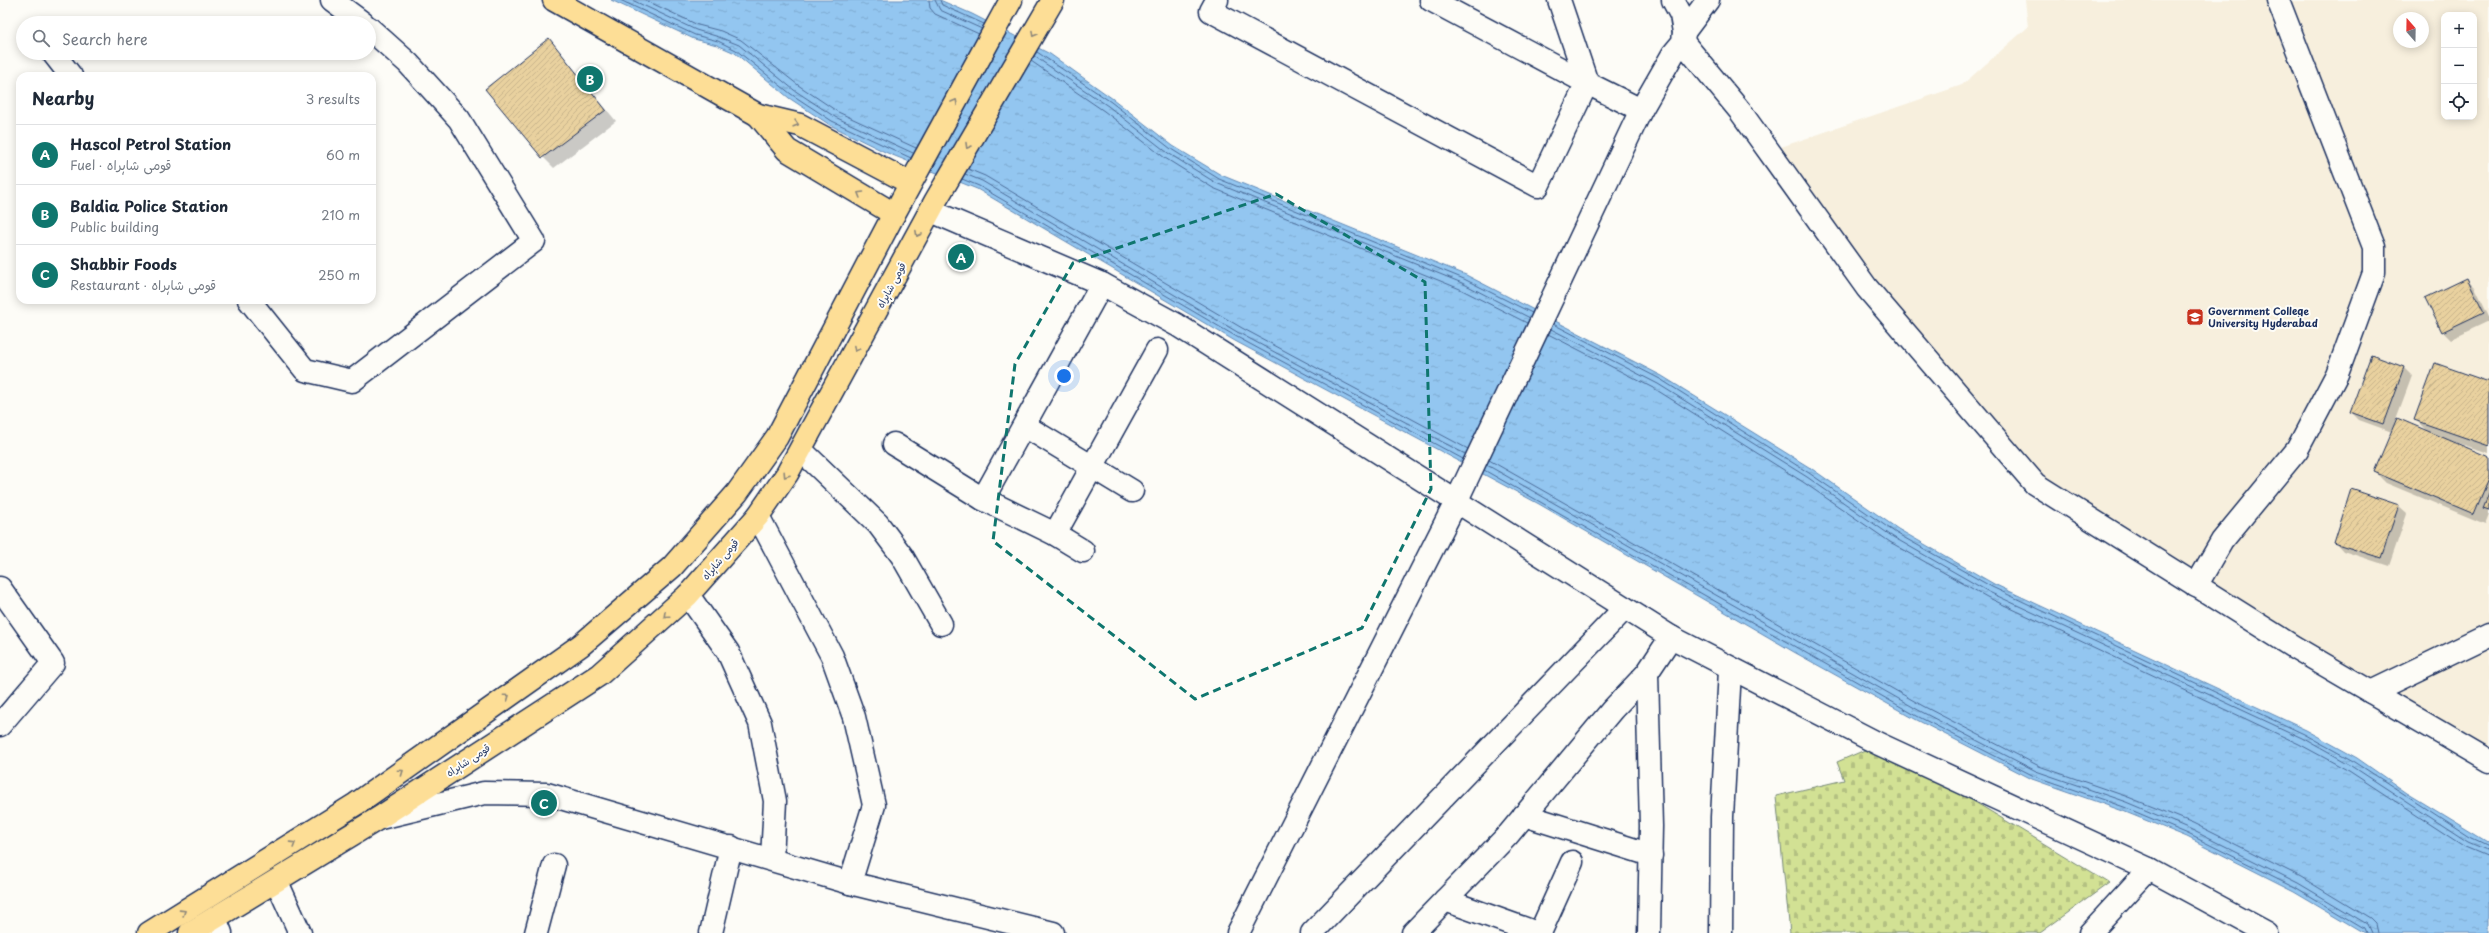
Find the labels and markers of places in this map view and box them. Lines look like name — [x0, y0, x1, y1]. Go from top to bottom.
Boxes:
pin: B — [577, 64, 603, 94]
pin: A — [948, 242, 974, 272]
place label: Government College University Hyderabad — [2208, 303, 2318, 331]
school or university icon: Government College University Hyderabad — [2185, 307, 2205, 327]
pin: C — [531, 788, 557, 818]

